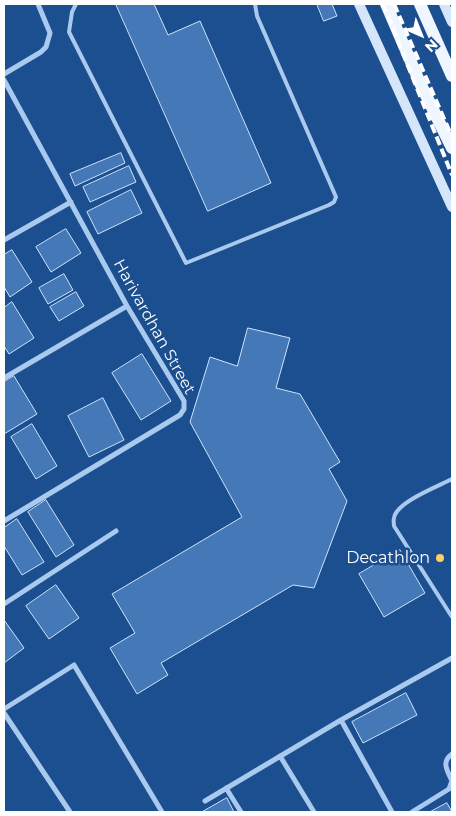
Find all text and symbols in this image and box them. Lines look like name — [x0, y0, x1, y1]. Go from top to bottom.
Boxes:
north arrow — [396, 10, 446, 60]
text: N — [421, 35, 442, 56]
street label: Harivardhan Street — [109, 256, 199, 398]
place label: Decathlon — [346, 548, 430, 568]
marker: Decathlon — [434, 552, 446, 564]

